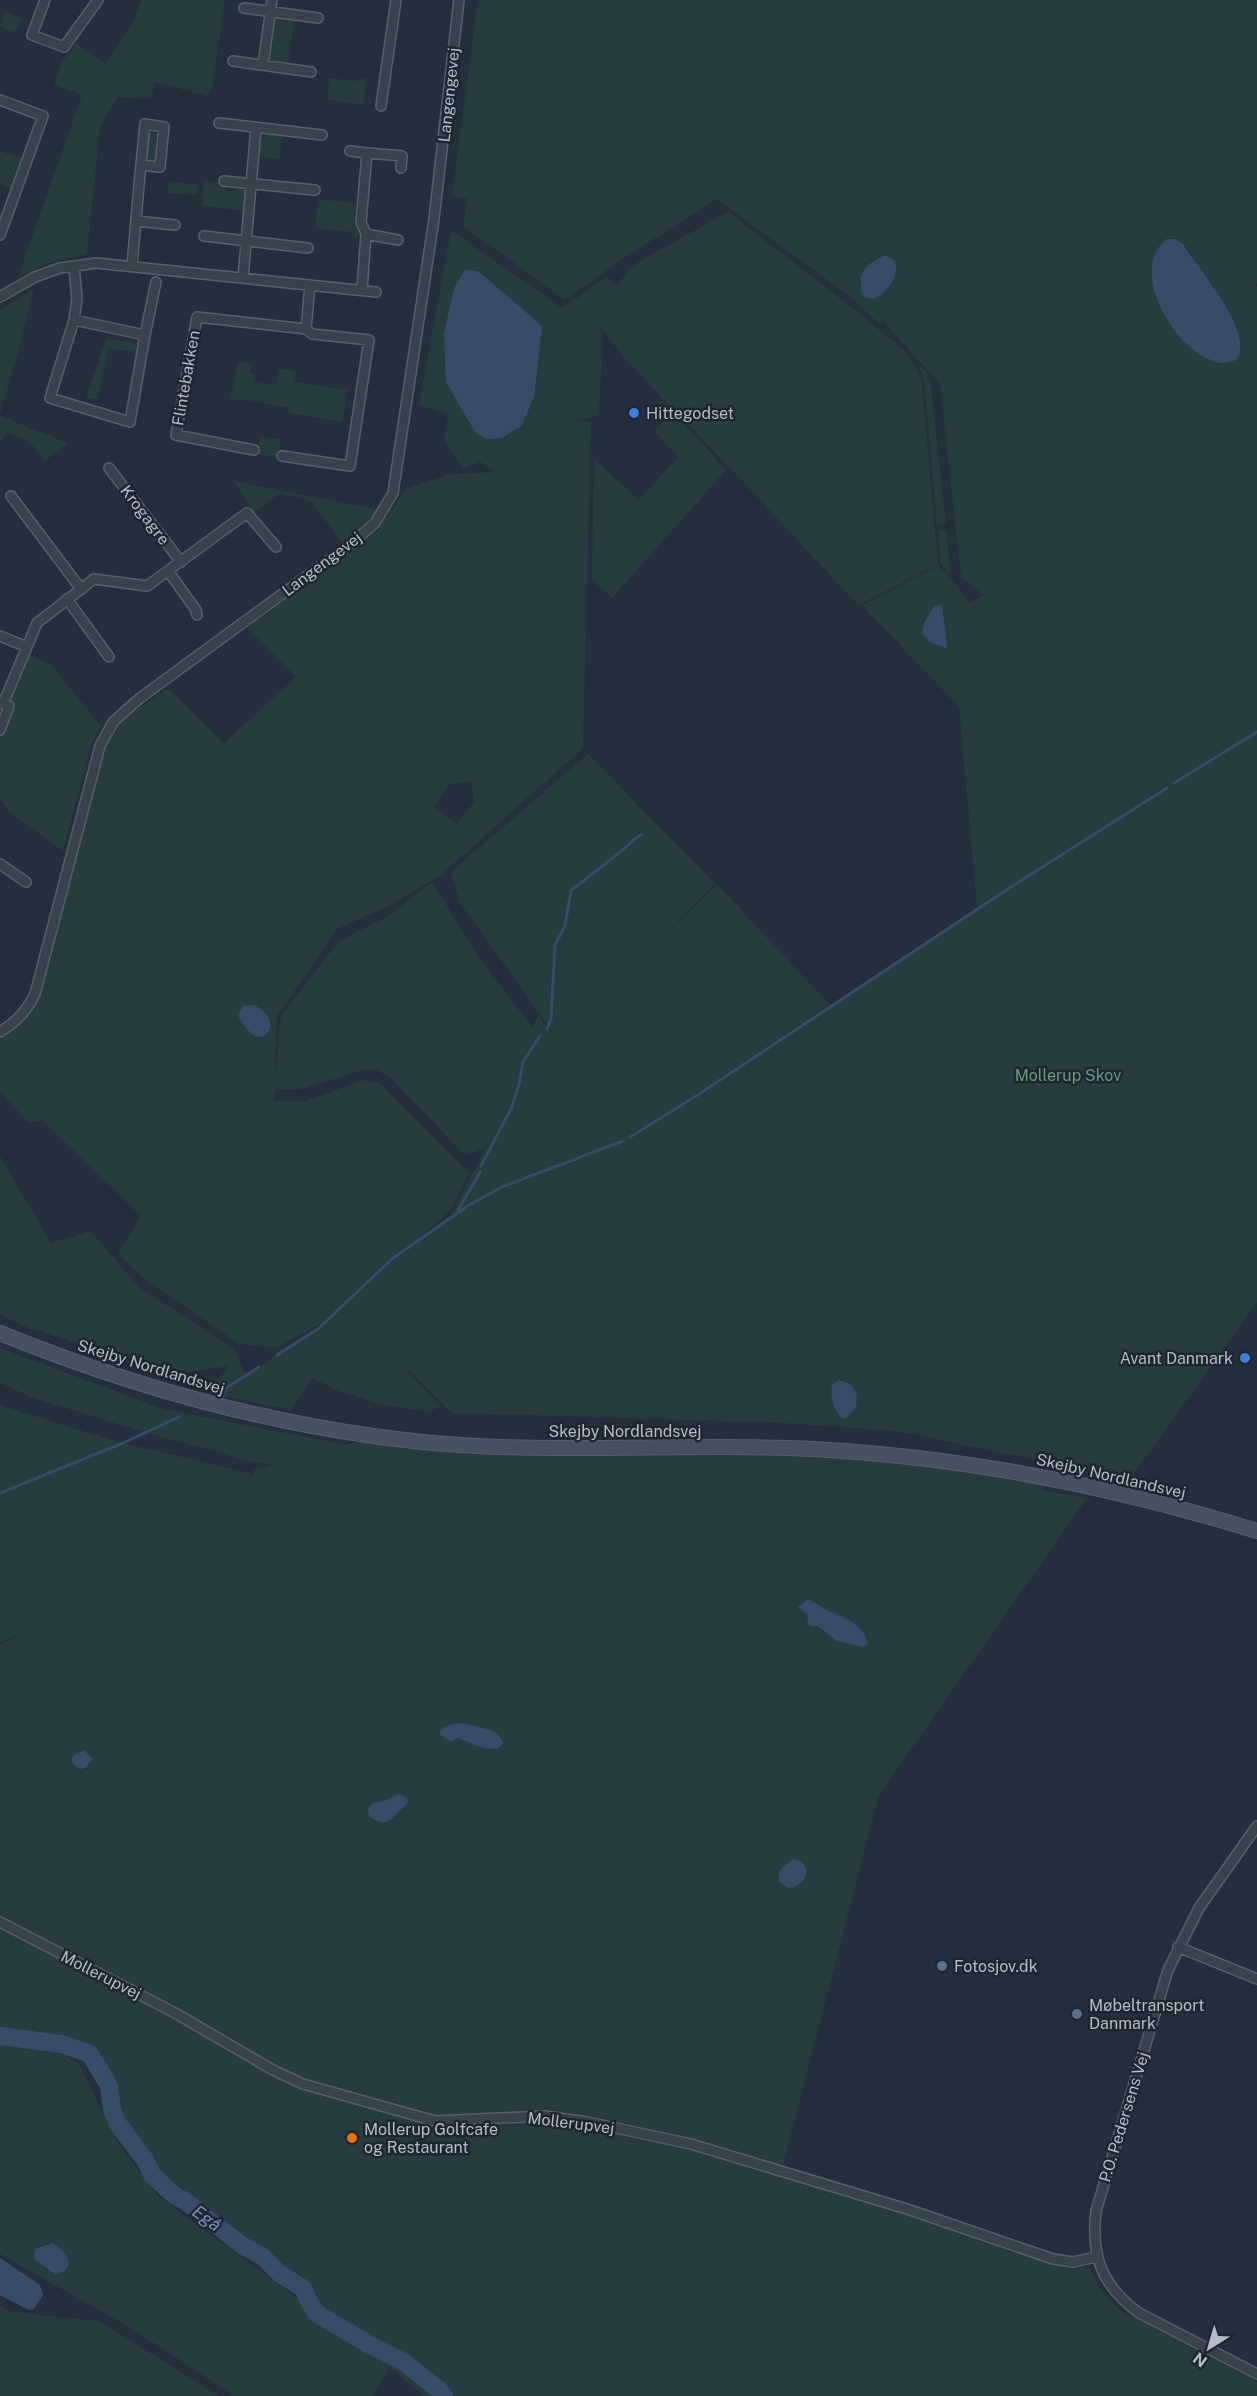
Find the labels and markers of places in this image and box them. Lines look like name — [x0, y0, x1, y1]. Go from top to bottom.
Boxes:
place label: Hittegodset — [646, 404, 734, 423]
marker: Hittegodset — [627, 406, 641, 420]
place label: Avant Danmark — [1120, 1349, 1233, 1368]
marker: Avant Danmark — [1238, 1351, 1252, 1365]
place label: Fotosjov.dk — [954, 1957, 1038, 1976]
marker: Fotosjov.dk — [935, 1959, 949, 1973]
place label: Møbeltransport Danmark — [1089, 1996, 1204, 2033]
marker: Møbeltransport Danmark — [1070, 2007, 1084, 2021]
place label: Mollerup Golfcafe og Restaurant — [364, 2120, 498, 2157]
marker: Mollerup Golfcafe og Restaurant — [345, 2131, 359, 2145]

